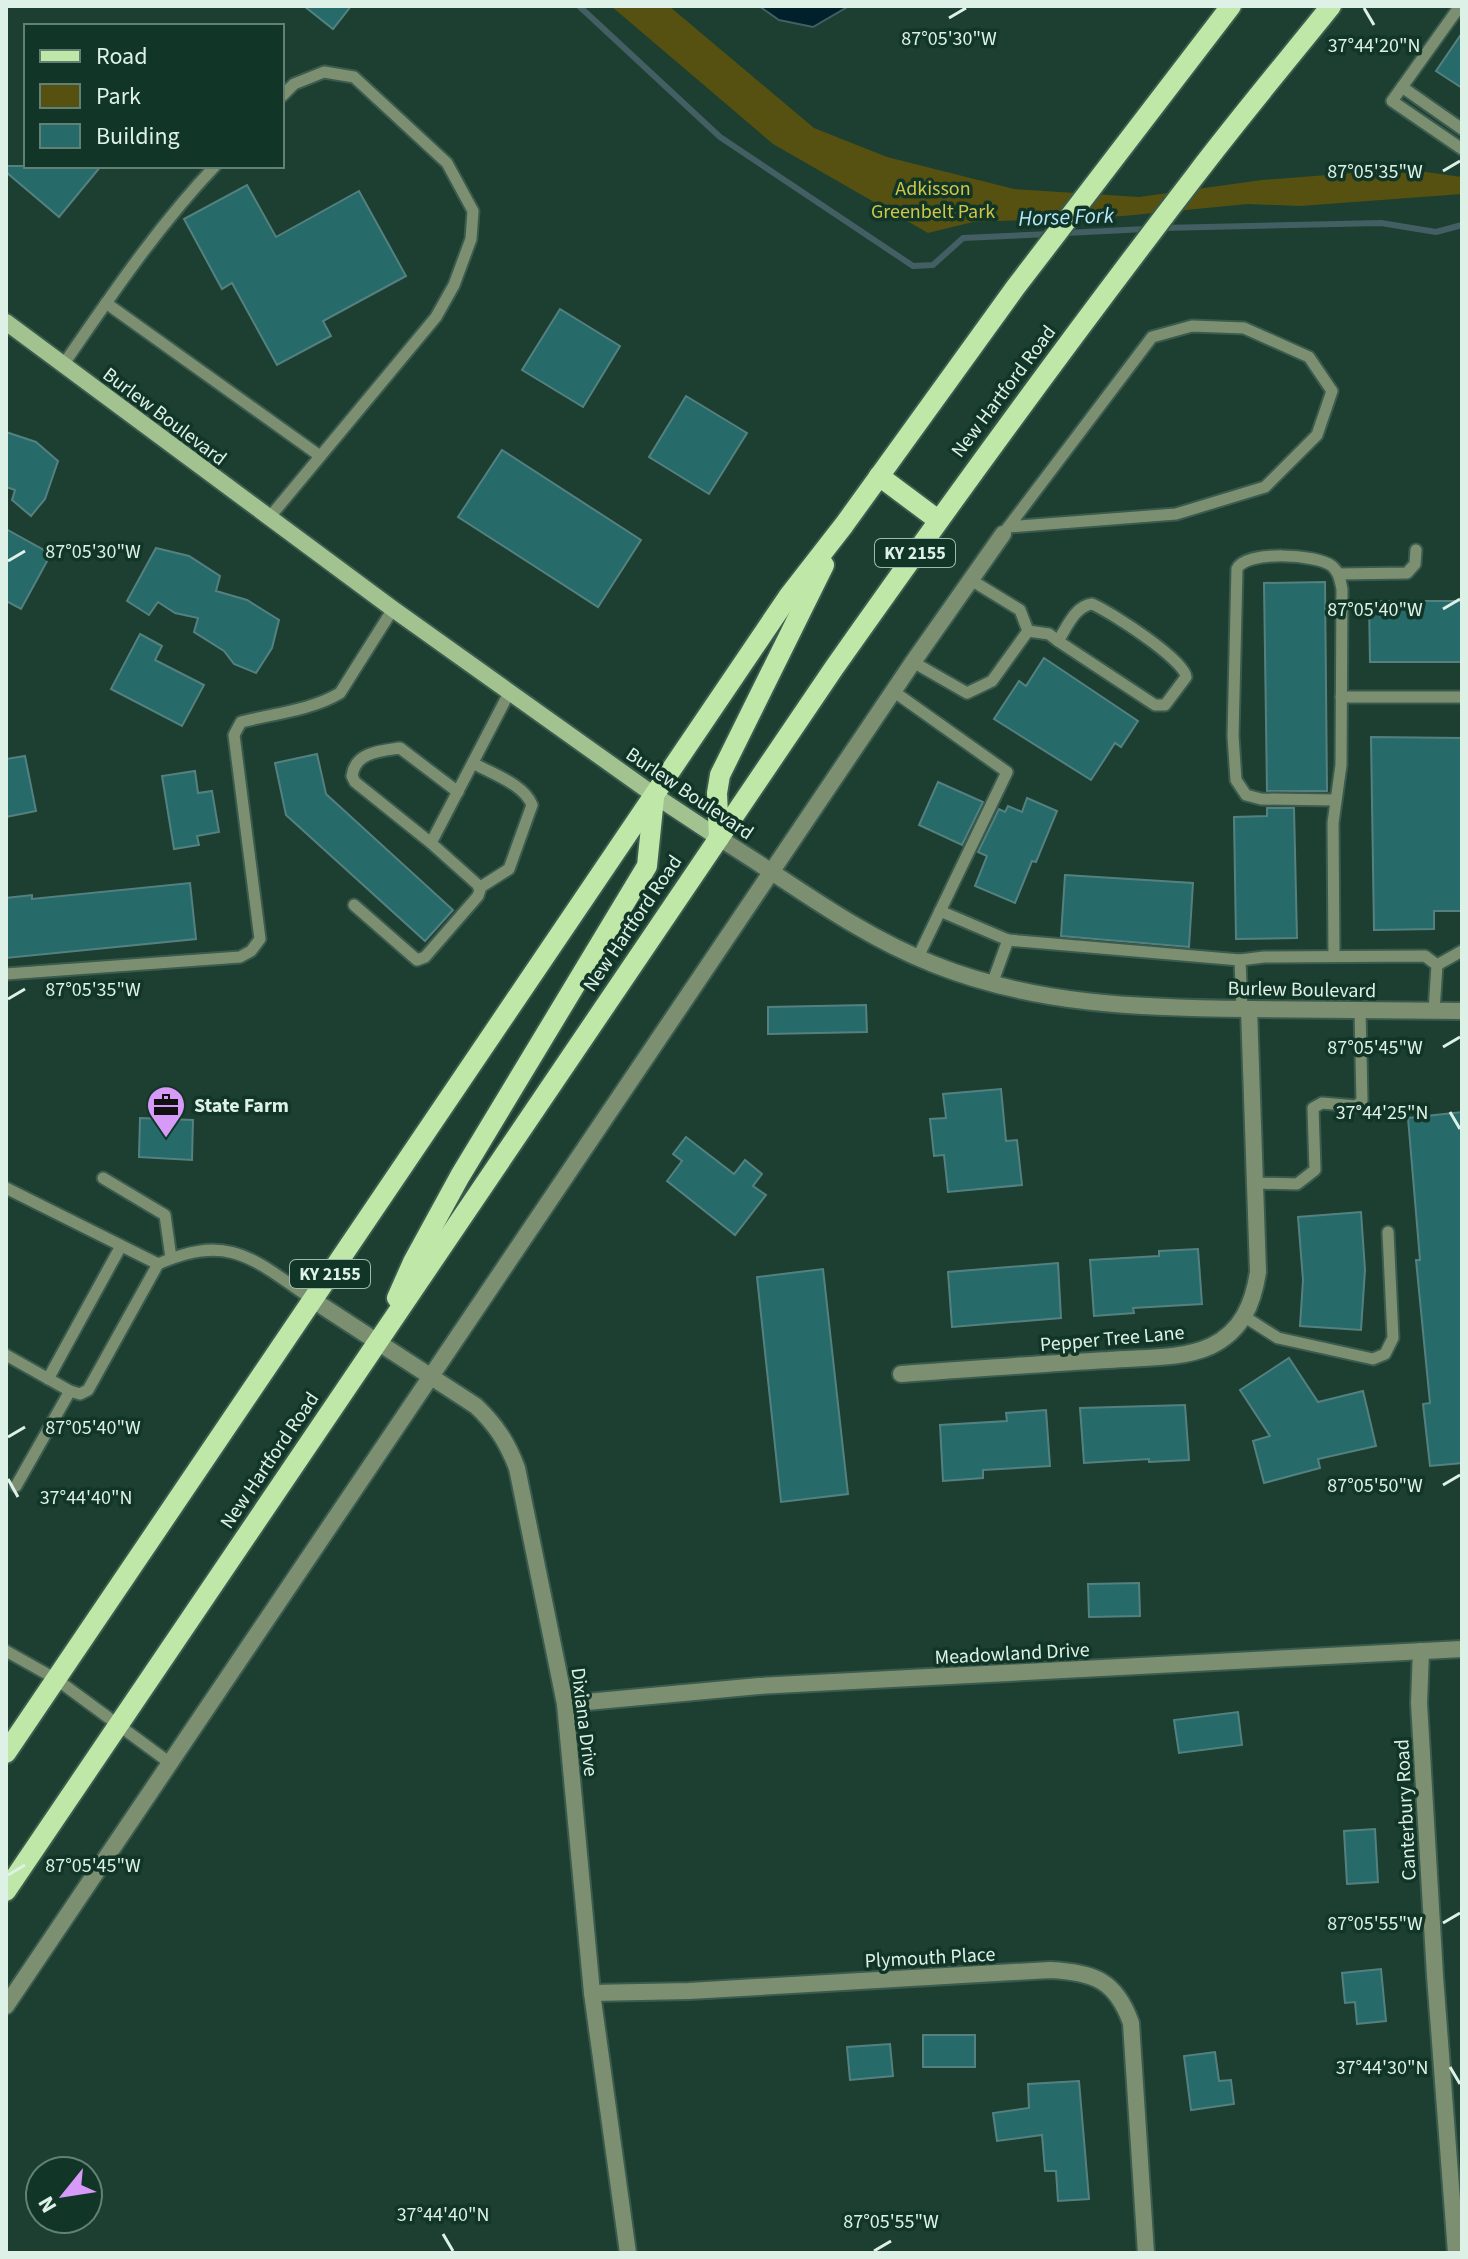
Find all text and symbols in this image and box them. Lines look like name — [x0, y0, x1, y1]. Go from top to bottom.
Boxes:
legend — [24, 24, 284, 168]
text: 87°05'30"W — [901, 25, 997, 53]
text: 37°44'20"N — [1328, 32, 1420, 60]
text: Road — [96, 39, 148, 74]
text: Park — [96, 79, 141, 114]
text: Building — [96, 119, 180, 154]
text: 87°05'35"W — [1327, 158, 1423, 186]
park label: Adkisson Greenbelt Park — [871, 175, 995, 226]
water label: Horse Fork — [1018, 199, 1115, 235]
street label: New Hartford Road — [945, 320, 1063, 464]
street label: Burlew Boulevard — [97, 361, 232, 473]
text: 87°05'30"W — [45, 538, 141, 566]
road number: KY 2155 — [875, 539, 955, 567]
text: 87°05'40"W — [1327, 596, 1423, 624]
street label: Burlew Boulevard — [620, 741, 759, 847]
street label: New Hartford Road — [577, 850, 689, 997]
street label: Burlew Boulevard — [1227, 975, 1376, 1005]
text: 87°05'35"W — [45, 976, 141, 1004]
text: 87°05'45"W — [1327, 1034, 1423, 1062]
office icon: State Farm — [145, 1084, 187, 1139]
place label: State Farm — [194, 1092, 289, 1120]
text: 37°44'25"N — [1336, 1099, 1428, 1127]
road number: KY 2155 — [290, 1260, 370, 1288]
street label: Pepper Tree Lane — [1039, 1319, 1186, 1359]
street label: New Hartford Road — [214, 1387, 326, 1534]
text: 87°05'40"W — [45, 1414, 141, 1442]
text: 87°05'50"W — [1327, 1472, 1423, 1500]
text: 37°44'40"N — [40, 1484, 132, 1512]
street label: Meadowland Drive — [934, 1636, 1090, 1672]
street label: Dixiana Drive — [563, 1666, 605, 1778]
street label: Canterbury Road — [1388, 1739, 1424, 1881]
text: 87°05'45"W — [45, 1852, 141, 1880]
text: 87°05'55"W — [1327, 1910, 1423, 1938]
street label: Plymouth Place — [864, 1941, 996, 1975]
text: 37°44'30"N — [1336, 2054, 1428, 2082]
north arrow — [24, 2155, 104, 2235]
text: N — [30, 2190, 65, 2219]
text: 37°44'40"N — [397, 2201, 489, 2229]
text: 87°05'55"W — [843, 2208, 939, 2236]

